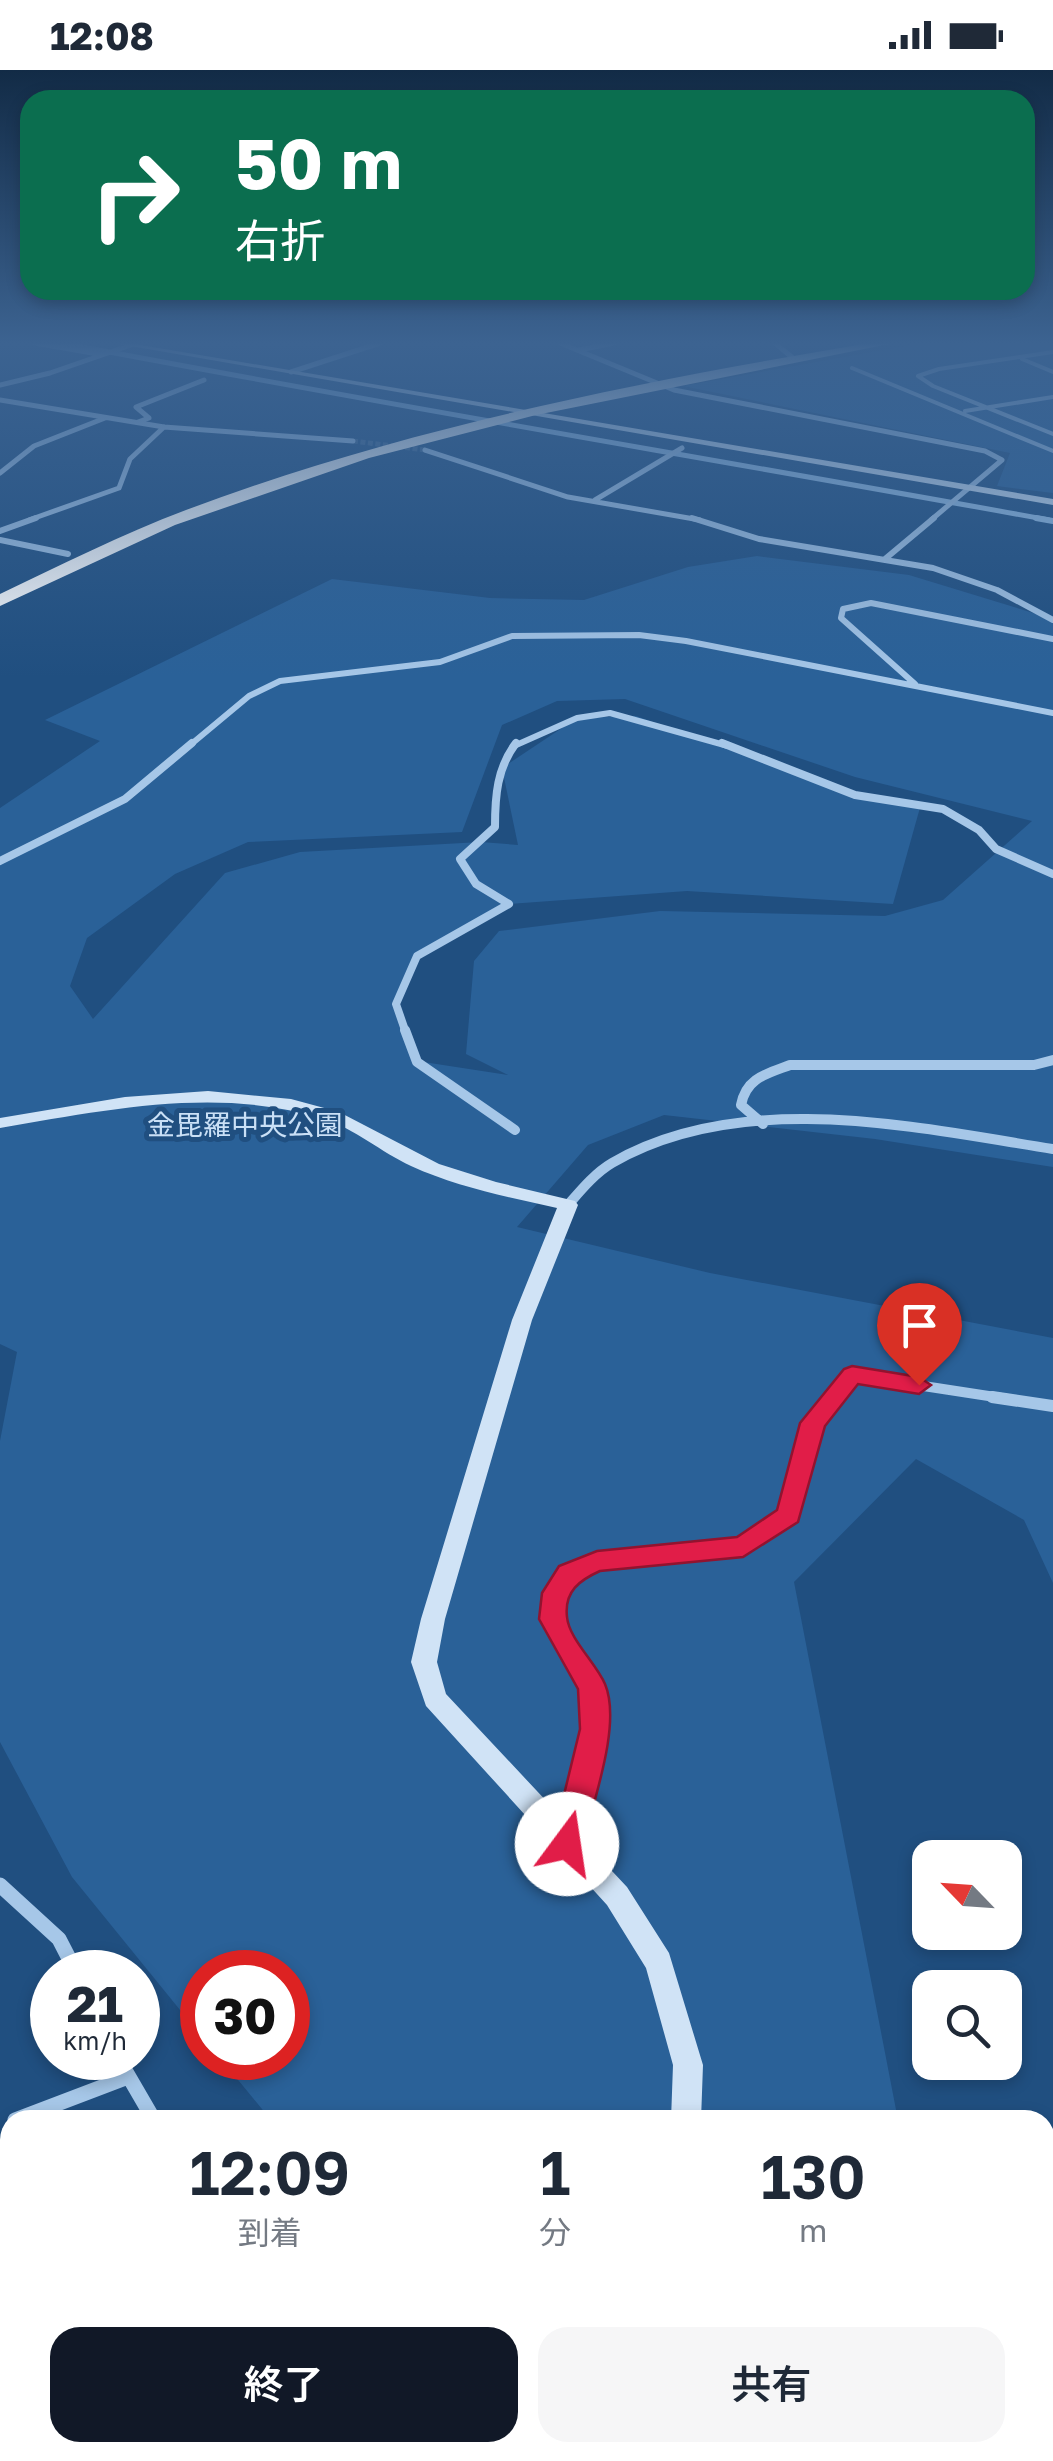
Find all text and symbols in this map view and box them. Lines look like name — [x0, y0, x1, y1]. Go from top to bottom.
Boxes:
text: 12:08 — [50, 13, 154, 58]
text: 50 m — [235, 120, 402, 204]
icon: right — [70, 130, 200, 260]
text: 右折 — [235, 213, 325, 267]
park label: 金毘羅中央公園 — [147, 1108, 343, 1141]
pin — [877, 1283, 962, 1386]
icon: arrive — [892, 1298, 947, 1353]
position arrow — [515, 1792, 619, 1896]
north arrow — [912, 1840, 1022, 1950]
map controls — [912, 1840, 1022, 2080]
speed limit sign: 30 — [180, 1950, 310, 2080]
button: search — [912, 1970, 1022, 2080]
text: 21 — [67, 1973, 123, 2033]
text: km/h — [63, 2025, 127, 2056]
text: 12:09 — [189, 2136, 350, 2208]
text: 1 — [540, 2136, 570, 2208]
text: 130 — [761, 2140, 866, 2212]
text: m — [799, 2211, 827, 2249]
text: 到着 — [238, 2213, 302, 2251]
text: 分 — [539, 2213, 571, 2251]
button: 終了 — [50, 2327, 518, 2442]
button: 共有 — [538, 2327, 1005, 2442]

